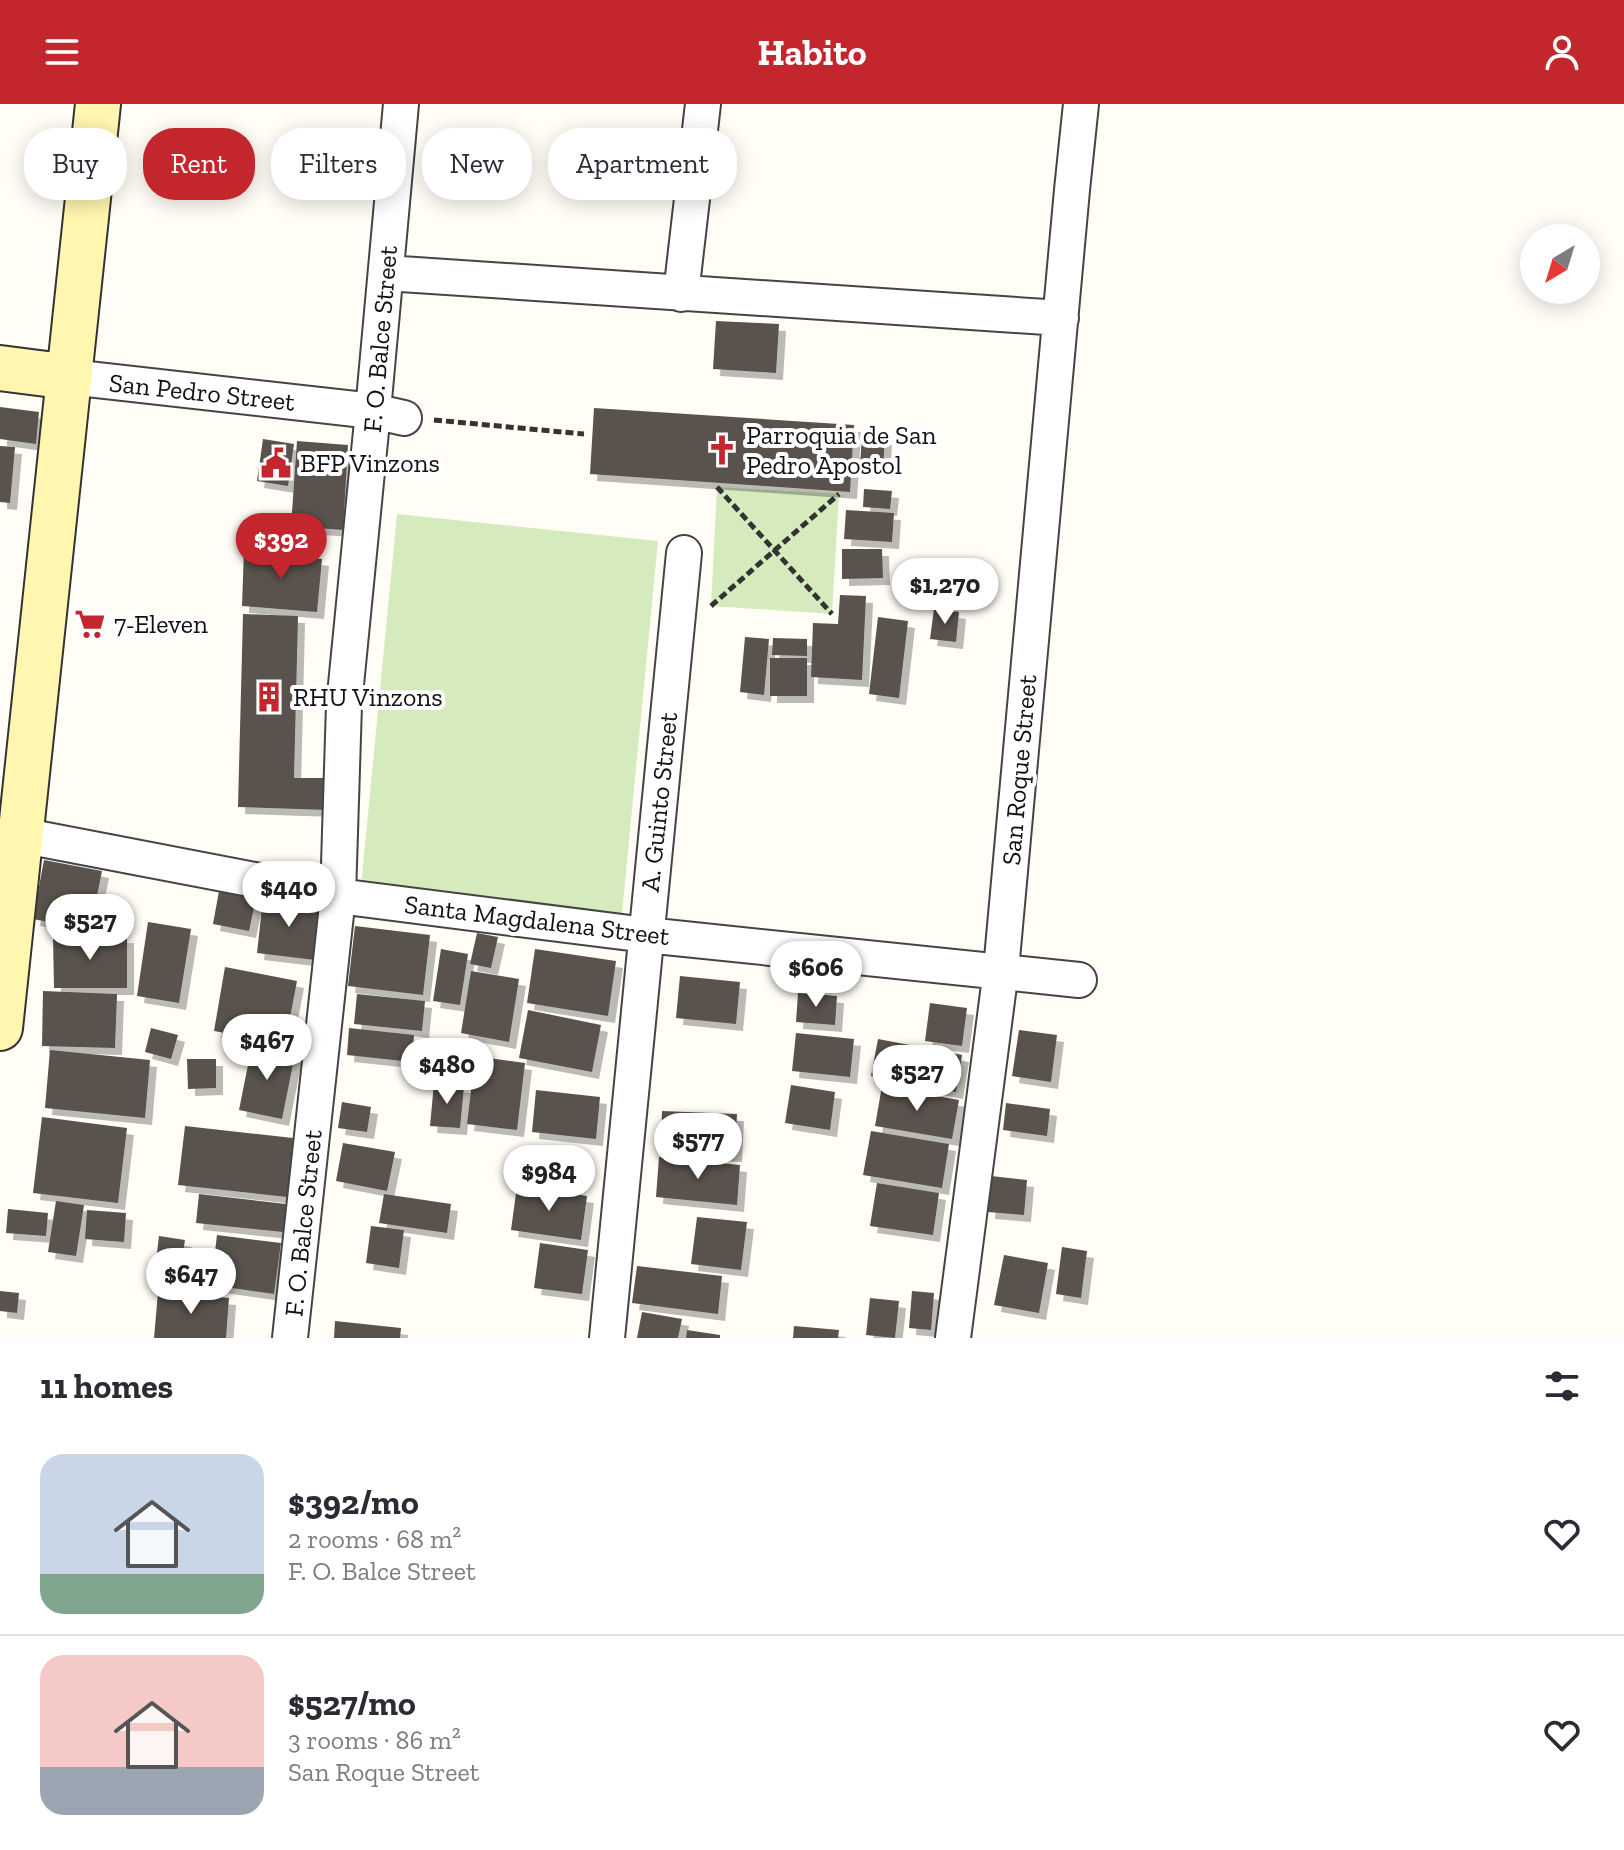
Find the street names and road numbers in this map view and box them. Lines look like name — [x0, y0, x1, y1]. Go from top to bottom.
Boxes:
street label: F. O. Balce Street — [356, 244, 404, 434]
street label: San Pedro Street — [107, 366, 297, 418]
street label: San Roque Street — [995, 673, 1043, 867]
street label: A. Guinto Street — [634, 710, 684, 893]
street label: Santa Magdalena Street — [403, 888, 672, 952]
street label: F. O. Balce Street — [277, 1128, 329, 1318]

